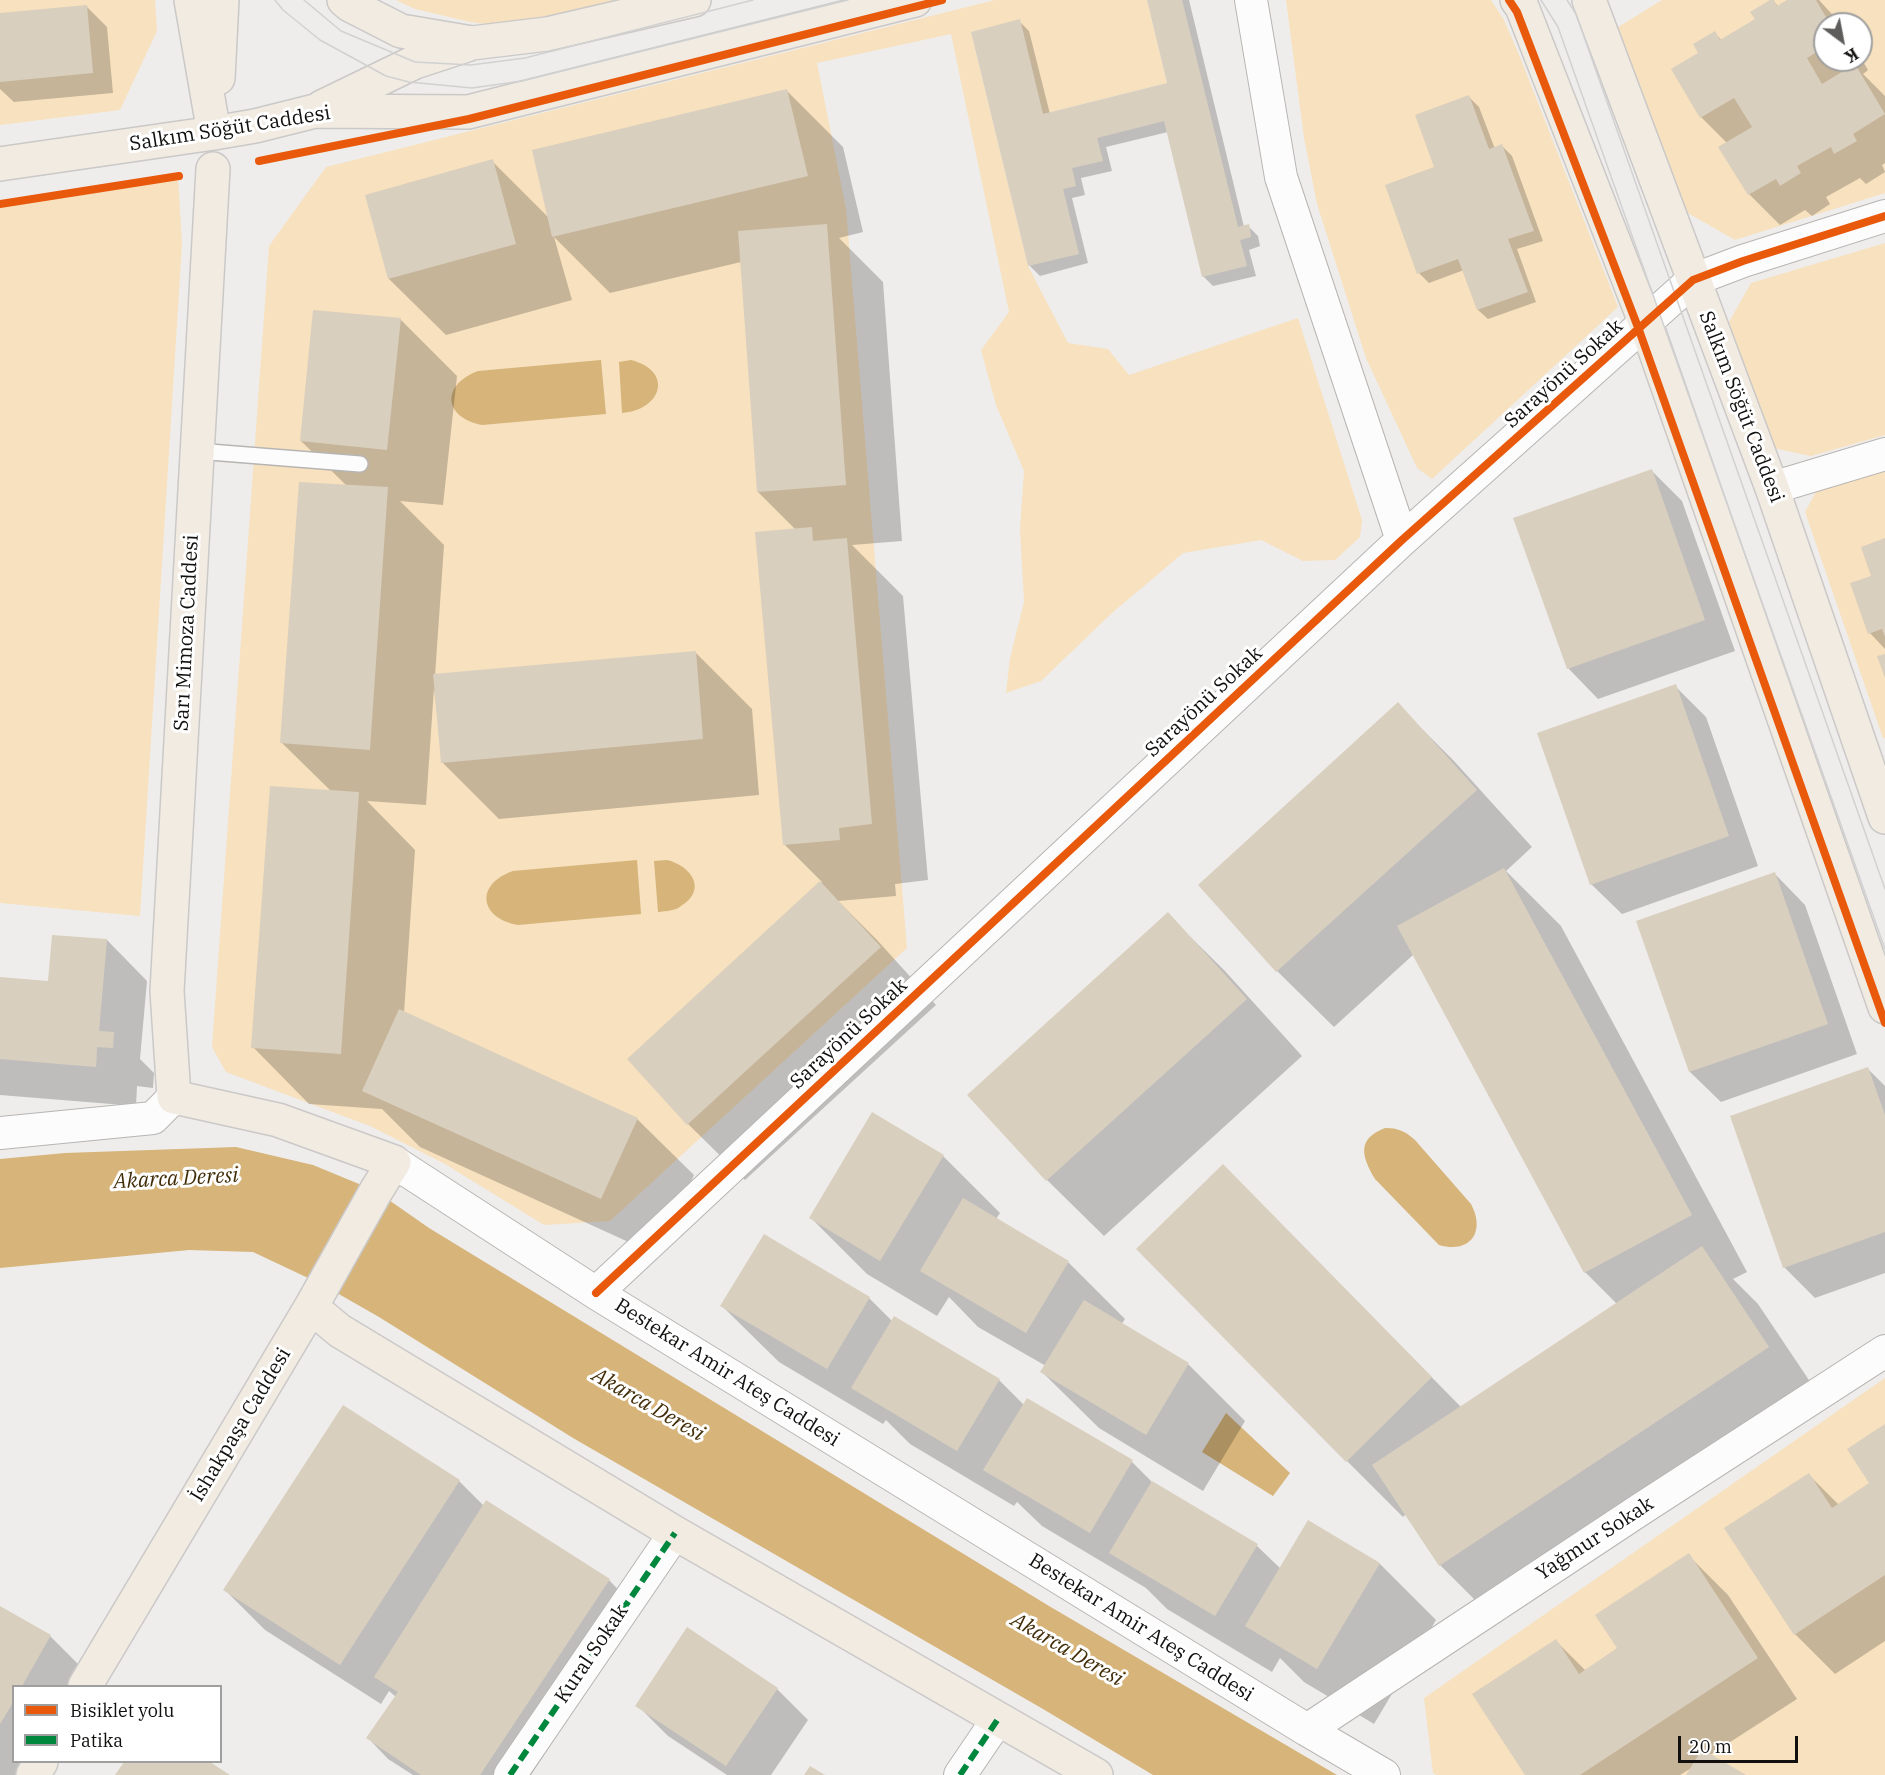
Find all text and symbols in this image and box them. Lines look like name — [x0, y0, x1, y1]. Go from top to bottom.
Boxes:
north arrow — [1813, 12, 1873, 72]
text: K — [1841, 44, 1862, 67]
street label: Salkım Söğüt Caddesi — [128, 101, 332, 157]
street label: Salkım Söğüt Caddesi — [1693, 308, 1789, 506]
street label: Sarayönü Sokak — [1500, 315, 1628, 433]
street label: Sarı Mimoza Caddesi — [170, 534, 204, 732]
street label: Sarayönü Sokak — [1141, 642, 1267, 762]
street label: Sarayönü Sokak — [786, 974, 912, 1094]
water label: Akarca Deresi — [113, 1163, 239, 1195]
street label: Bestekar Amir Ateş Caddesi — [610, 1294, 844, 1452]
street label: İshakpaşa Caddesi — [186, 1344, 296, 1506]
water label: Akarca Deresi — [588, 1363, 708, 1447]
street label: Yağmur Sokak — [1532, 1492, 1658, 1586]
street label: Bestekar Amir Ateş Caddesi — [1024, 1549, 1258, 1707]
street label: Kural Sokak — [550, 1600, 634, 1708]
water label: Akarca Deresi — [1007, 1608, 1127, 1692]
legend — [12, 1685, 222, 1763]
text: Bisiklet yolu — [70, 1699, 174, 1722]
scale bar — [1681, 1724, 1801, 1762]
text: Patika — [70, 1729, 123, 1752]
text: 20 m — [1689, 1735, 1732, 1758]

